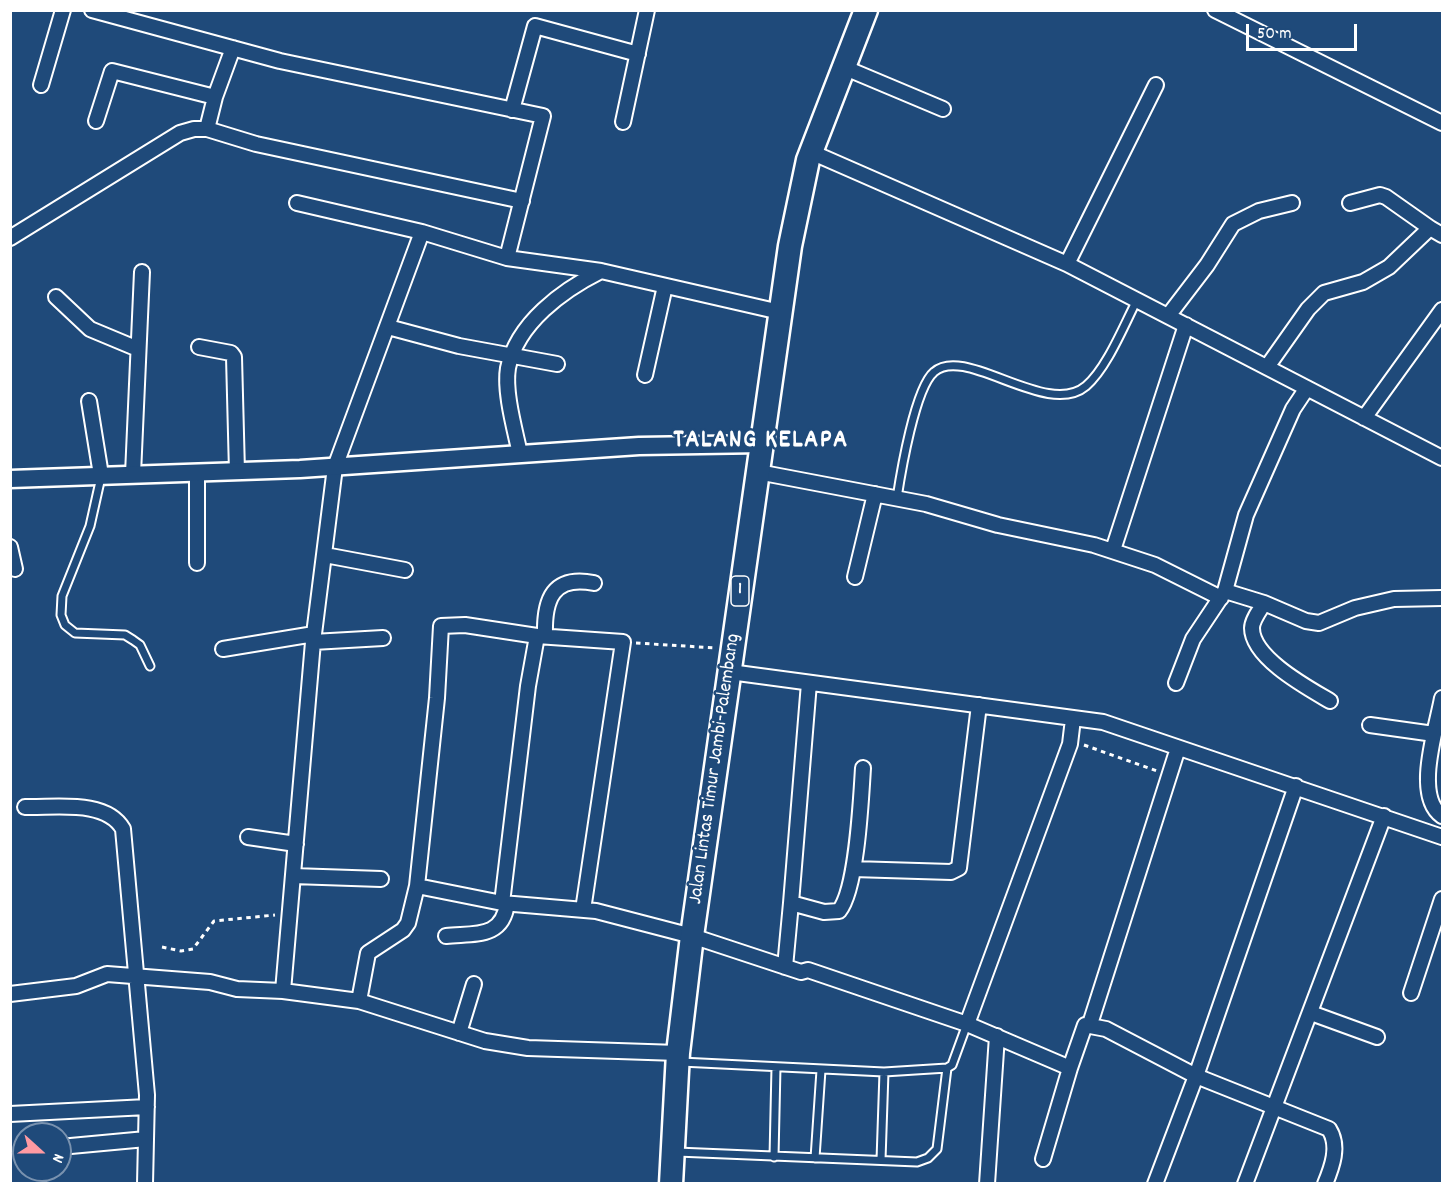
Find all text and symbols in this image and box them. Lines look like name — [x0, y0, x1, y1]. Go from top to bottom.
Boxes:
scale bar — [1249, 12, 1360, 50]
text: 50 m — [1257, 22, 1292, 47]
district label: TALANG KELAPA — [673, 426, 849, 458]
road number: 1 — [731, 576, 749, 606]
street label: Jalan Lintas Timur Jambi-Palembang — [685, 632, 747, 906]
north arrow — [12, 1122, 72, 1182]
text: N — [45, 1150, 70, 1166]

